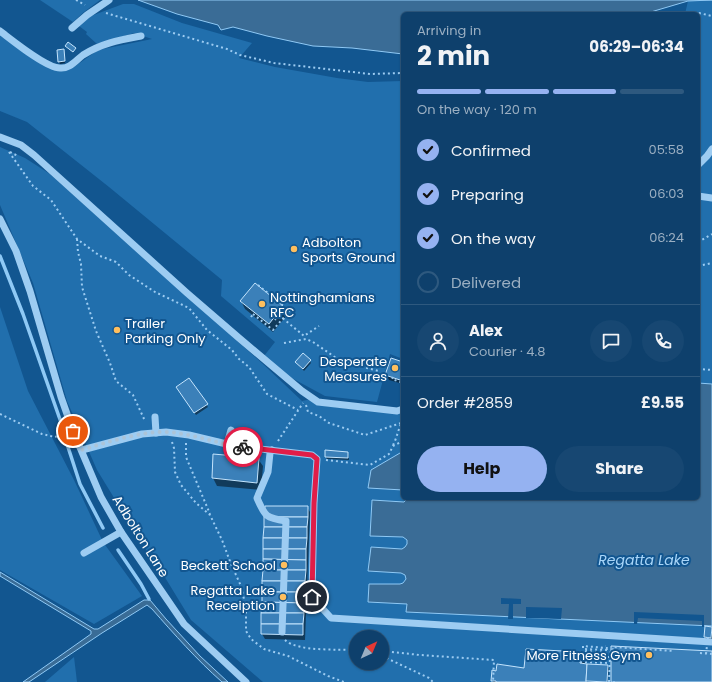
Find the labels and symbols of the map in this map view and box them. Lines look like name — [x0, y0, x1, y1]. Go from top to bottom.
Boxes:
place label: Adbolton Sports Ground — [302, 233, 395, 267]
marker: Adbolton Sports Ground — [289, 244, 299, 254]
place label: Nottinghamians RFC — [270, 288, 375, 322]
marker: Nottinghamians RFC — [257, 299, 267, 309]
place label: Trailer Parking Only — [125, 314, 206, 348]
marker: Trailer Parking Only — [112, 325, 122, 335]
place label: Desperate Measures — [320, 352, 387, 386]
marker: Desperate Measures — [390, 363, 400, 373]
pin — [56, 414, 90, 448]
courier — [223, 427, 263, 467]
street label: Adbolton Lane — [108, 492, 173, 581]
water label: Regatta Lake — [598, 550, 690, 570]
place label: Beckett School — [181, 556, 276, 575]
marker: Beckett School — [279, 560, 289, 570]
pin — [295, 580, 329, 614]
place label: Regatta Lake Receiption — [191, 581, 275, 615]
marker: Regatta Lake Receiption — [278, 592, 288, 602]
north arrow — [349, 630, 389, 670]
place label: More Fitness Gym — [526, 646, 641, 665]
marker: More Fitness Gym — [644, 650, 654, 660]

